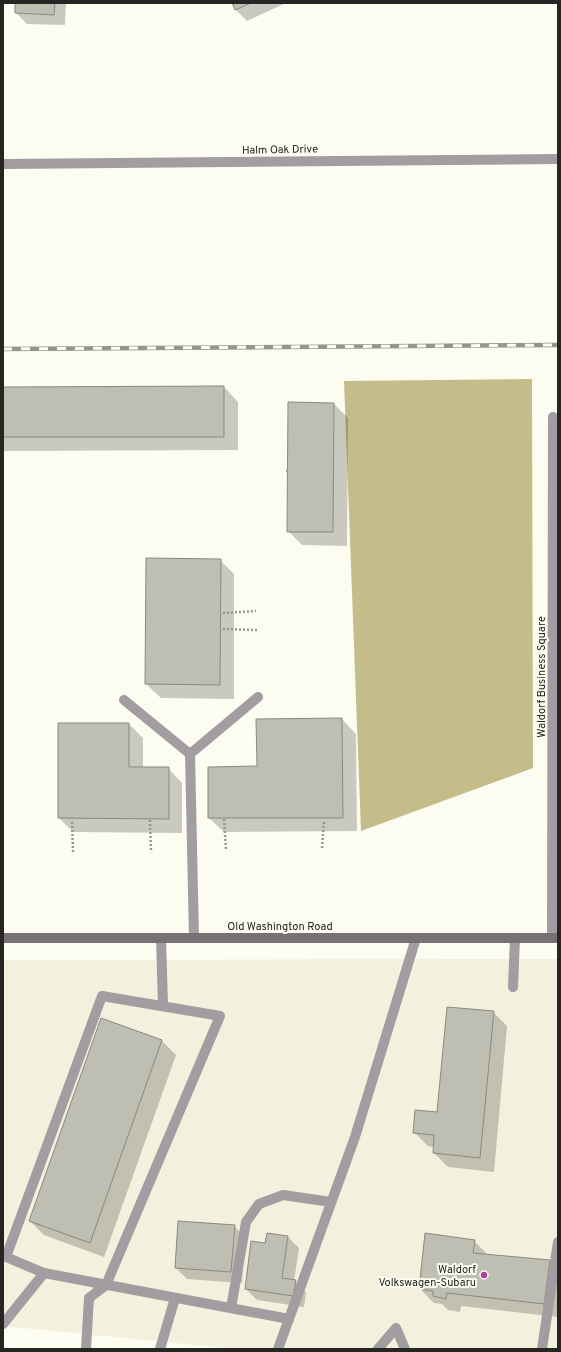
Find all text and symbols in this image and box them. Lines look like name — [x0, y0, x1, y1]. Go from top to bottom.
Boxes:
street label: Halm Oak Drive — [242, 142, 318, 158]
street label: Waldorf Business Square — [535, 616, 549, 738]
street label: Old Washington Road — [227, 920, 333, 934]
place label: Waldorf Volkswagen-Subaru — [378, 1263, 476, 1290]
marker: Waldorf Volkswagen-Subaru — [479, 1270, 489, 1280]

